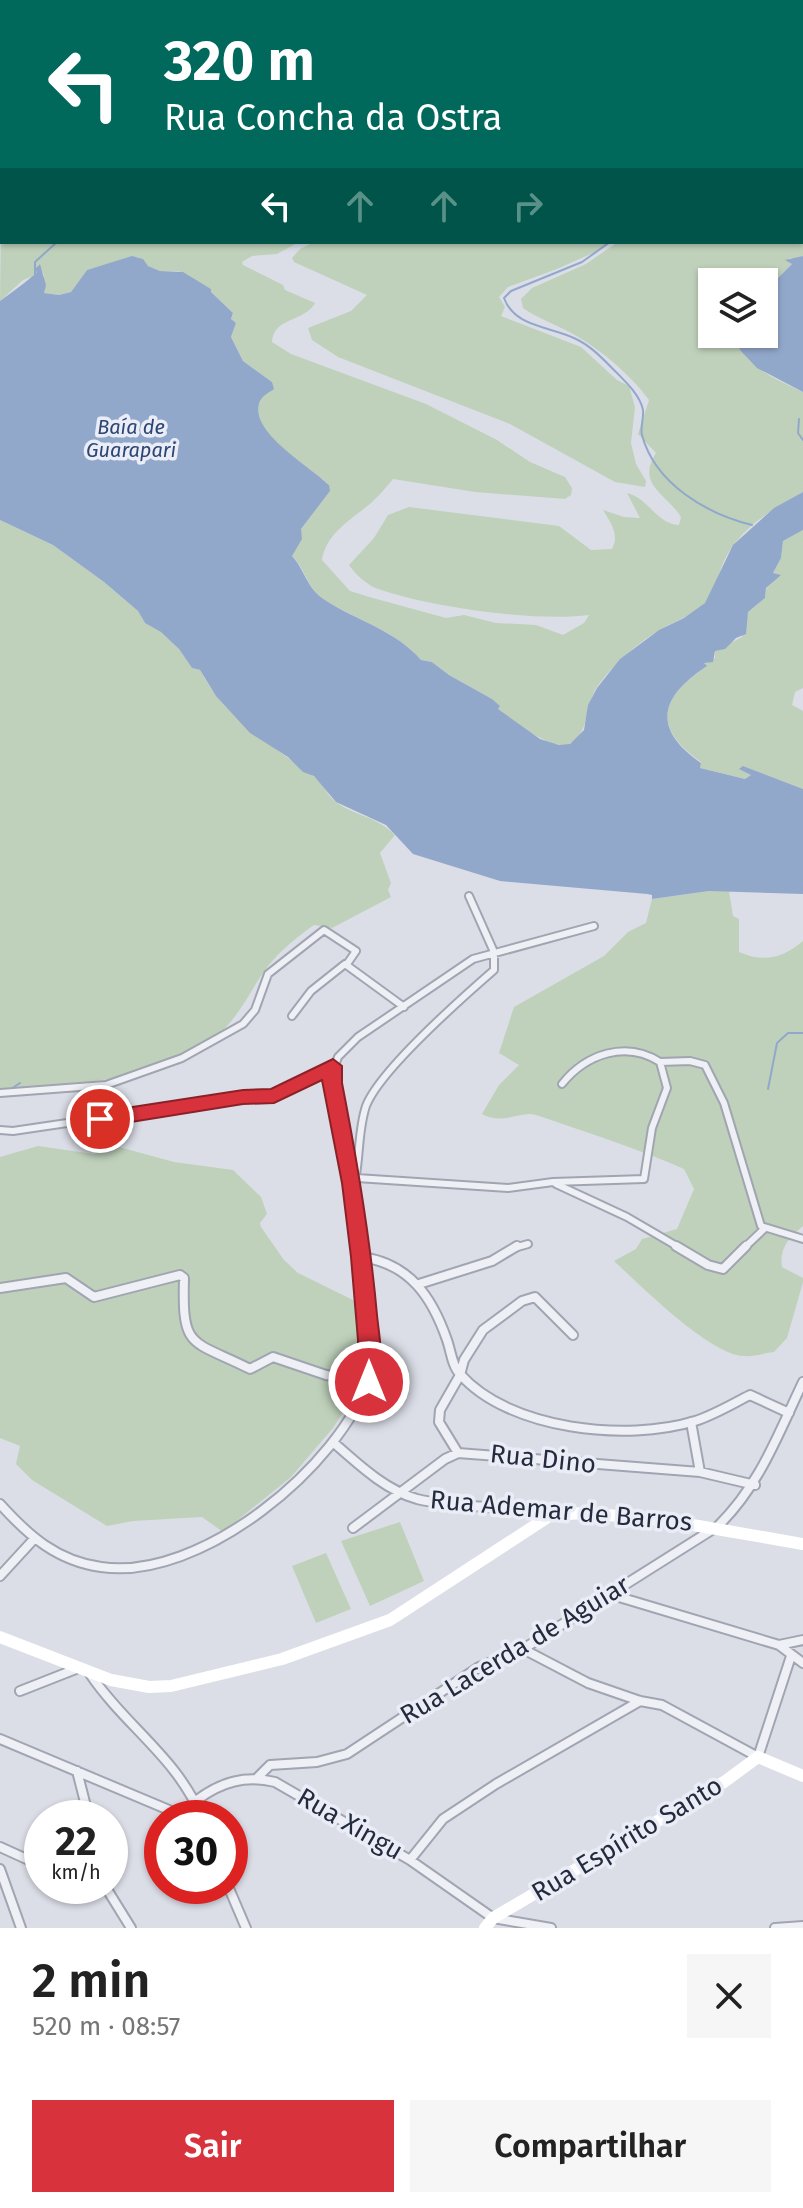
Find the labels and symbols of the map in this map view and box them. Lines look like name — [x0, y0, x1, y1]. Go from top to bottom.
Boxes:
water label: Baía de Guarapari — [86, 415, 176, 462]
pin — [66, 1085, 134, 1153]
position arrow — [327, 1340, 411, 1424]
street label: Rua Dino — [488, 1438, 598, 1480]
street label: Rua Ademar de Barros — [429, 1484, 693, 1538]
street label: Rua Lacerda de Aguiar — [395, 1569, 635, 1731]
street label: Rua Espírito Santo — [526, 1770, 728, 1908]
street label: Rua Xingu — [292, 1781, 408, 1867]
speed limit sign: 30 — [144, 1800, 248, 1904]

